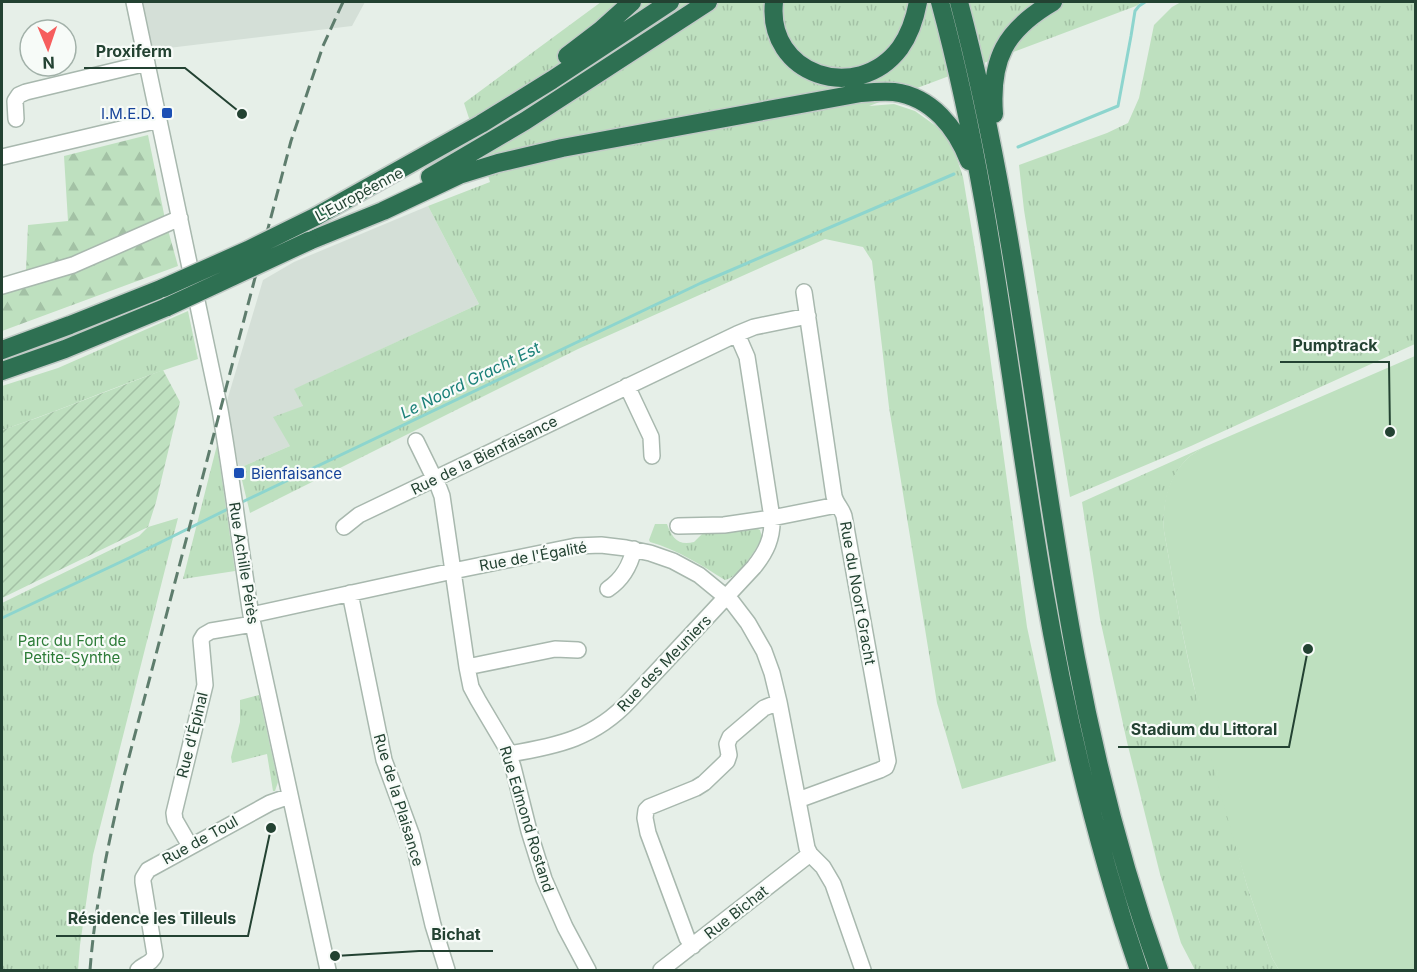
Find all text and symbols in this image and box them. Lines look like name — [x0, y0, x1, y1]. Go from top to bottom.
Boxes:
north arrow — [18, 18, 78, 78]
callout: Proxiferm — [84, 34, 185, 68]
text: Proxiferm — [96, 41, 172, 61]
text: N — [42, 53, 55, 73]
place label: I.M.E.D. — [101, 104, 155, 123]
marker: I.M.E.D. — [160, 106, 174, 120]
street label: L'Européenne — [312, 163, 406, 225]
callout: Pumptrack — [1280, 328, 1389, 362]
text: Pumptrack — [1292, 335, 1378, 355]
water label: Le Noord Gracht Est — [397, 337, 544, 423]
street label: Rue de la Bienfaisance — [408, 411, 560, 499]
place label: Bienfaisance — [251, 464, 342, 483]
marker: Bienfaisance — [232, 466, 246, 480]
street label: Rue Achille Pérès — [225, 501, 263, 626]
street label: Rue du Noort Gracht — [836, 520, 880, 666]
street label: Rue de l'Égalité — [478, 537, 588, 575]
street label: Rue des Meuniers — [613, 610, 715, 715]
park label: Parc du Fort de Petite-Synthe — [18, 631, 126, 667]
street label: Rue d'Épinal — [172, 690, 212, 780]
callout: Stadium du Littoral — [1118, 713, 1289, 747]
text: Stadium du Littoral — [1131, 719, 1277, 739]
street label: Rue de la Plaisance — [370, 731, 428, 869]
street label: Rue Edmond Rostand — [496, 744, 558, 894]
street label: Rue de Toul — [159, 811, 241, 869]
street label: Rue Bichat — [700, 881, 772, 943]
callout: Résidence les Tilleuls — [56, 902, 248, 936]
text: Résidence les Tilleuls — [68, 908, 236, 928]
callout: Bichat — [419, 917, 493, 951]
text: Bichat — [431, 924, 481, 944]

